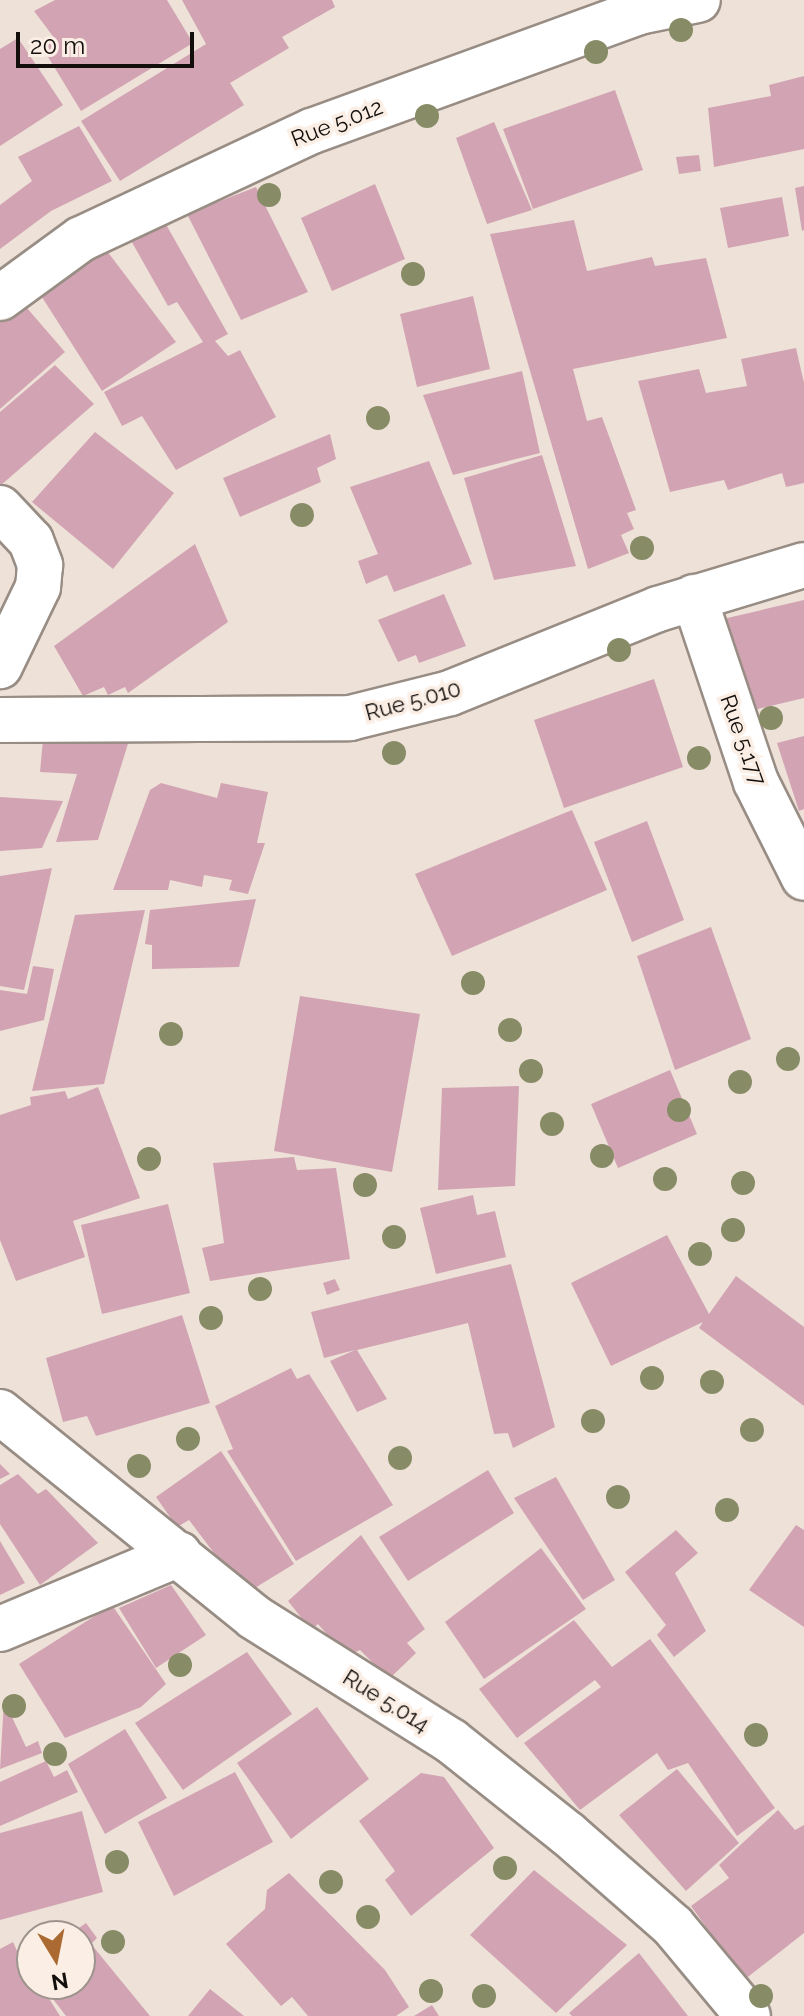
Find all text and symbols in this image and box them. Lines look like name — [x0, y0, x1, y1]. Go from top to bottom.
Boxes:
scale bar — [20, 16, 198, 66]
text: 20 m — [30, 31, 85, 60]
street label: Rue 5.012 — [287, 93, 387, 153]
street label: Rue 5.010 — [362, 676, 464, 726]
street label: Rue 5.177 — [714, 691, 772, 789]
street label: Rue 5.014 — [338, 1664, 434, 1738]
north arrow — [16, 1920, 96, 2000]
text: N — [49, 1967, 70, 1996]

